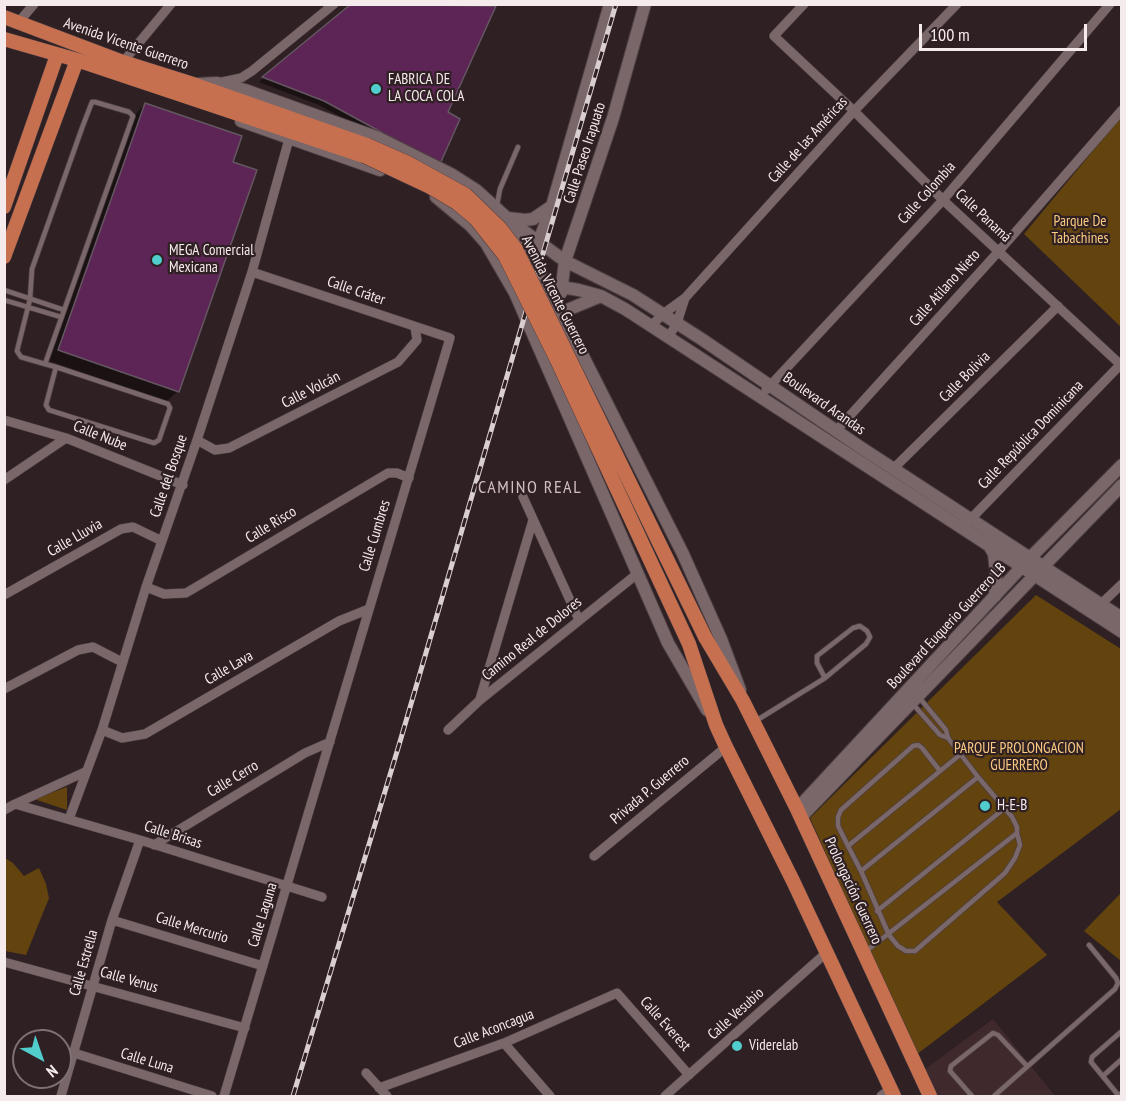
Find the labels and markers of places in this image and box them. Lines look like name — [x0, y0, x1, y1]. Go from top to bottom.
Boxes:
place label: FABRICA DE LA COCA COLA — [388, 71, 464, 106]
marker: FABRICA DE LA COCA COLA — [369, 82, 383, 96]
place label: MEGA Comercial Mexicana — [169, 242, 254, 277]
marker: MEGA Comercial Mexicana — [150, 253, 164, 267]
place label: H-E-B — [997, 797, 1027, 815]
marker: H-E-B — [978, 799, 992, 813]
place label: Viderelab — [749, 1037, 798, 1055]
marker: Viderelab — [730, 1039, 744, 1053]

